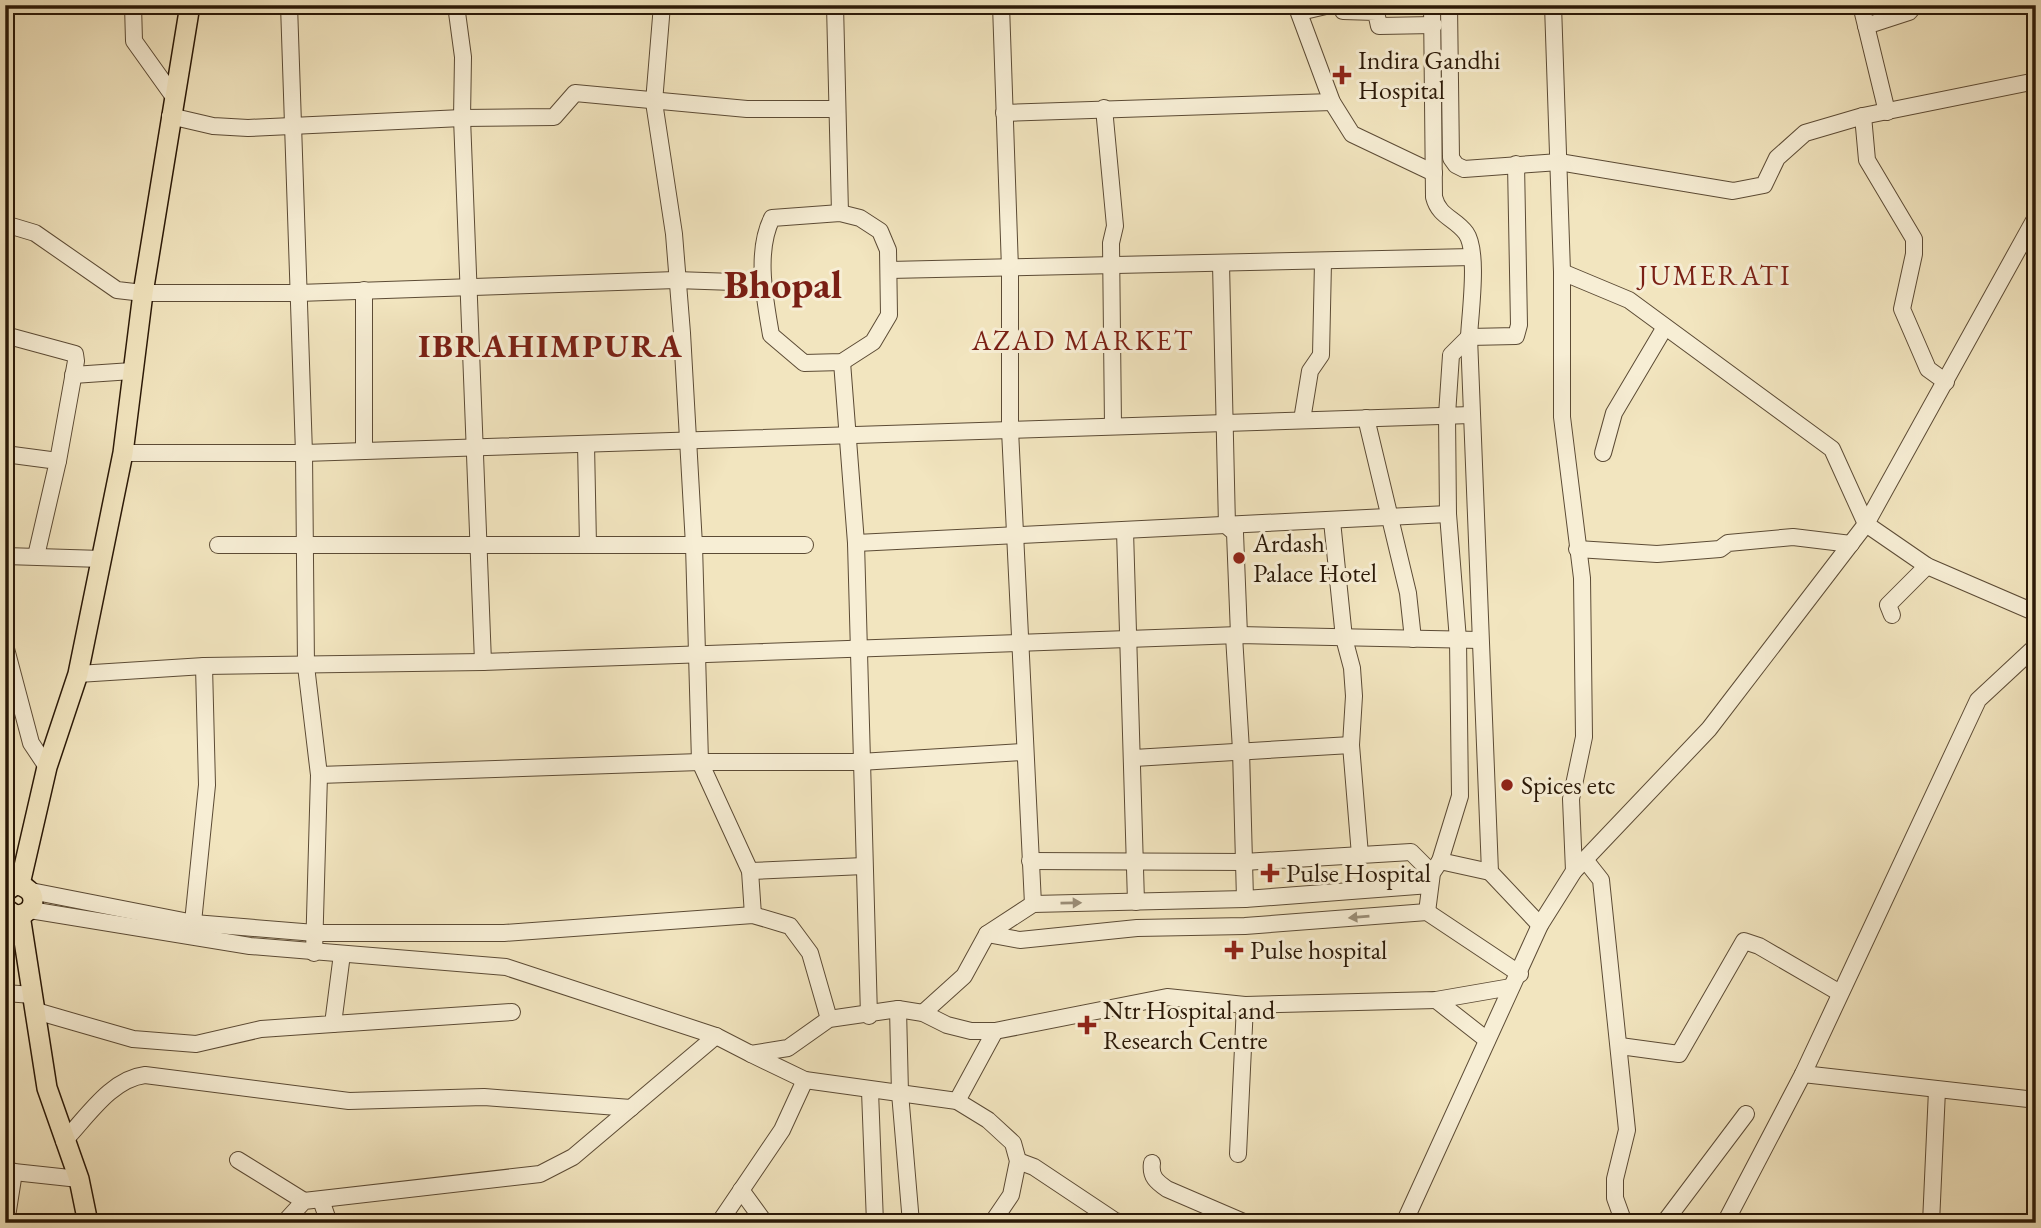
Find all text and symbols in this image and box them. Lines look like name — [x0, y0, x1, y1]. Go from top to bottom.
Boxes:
place label: Indira Gandhi Hospital — [1358, 43, 1500, 107]
marker: Indira Gandhi Hospital — [1332, 65, 1352, 85]
district label: JUMERATI — [1636, 257, 1792, 293]
district label: Bhopal — [724, 258, 842, 310]
district label: AZAD MARKET — [971, 322, 1194, 358]
district label: IBRAHIMPURA — [418, 324, 684, 367]
place label: Ardash Palace Hotel — [1252, 526, 1377, 590]
marker: Ardash Palace Hotel — [1231, 550, 1247, 566]
place label: Spices etc — [1521, 768, 1616, 802]
marker: Spices etc — [1499, 777, 1515, 793]
place label: Pulse Hospital — [1286, 856, 1431, 890]
marker: Pulse Hospital — [1260, 863, 1280, 883]
one-way arrow — [1060, 897, 1082, 909]
one-way arrow — [1348, 912, 1370, 923]
place label: Pulse hospital — [1250, 933, 1387, 967]
marker: Pulse hospital — [1224, 940, 1244, 960]
place label: Ntr Hospital and Research Centre — [1103, 993, 1276, 1057]
marker: Ntr Hospital and Research Centre — [1077, 1015, 1097, 1035]

